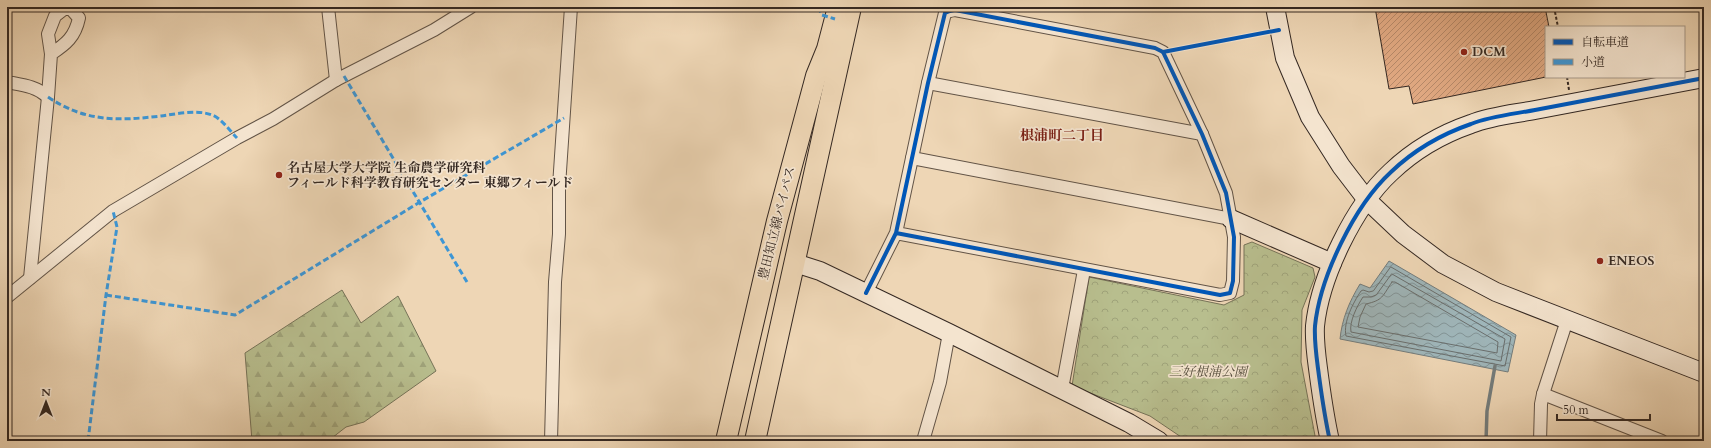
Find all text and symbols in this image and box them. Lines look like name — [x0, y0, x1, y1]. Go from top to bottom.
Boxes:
legend — [1545, 26, 1685, 78]
text: 自転車道 — [1581, 34, 1629, 50]
place label: DCM — [1472, 43, 1506, 61]
marker: DCM — [1459, 47, 1469, 57]
text: 小道 — [1581, 54, 1605, 70]
district label: 根浦町二丁目 — [1020, 126, 1104, 145]
place label: 名古屋大学大学院 生命農学研究科 フィールド科学教育研究センター 東郷フィールド — [287, 159, 573, 192]
street label: 豊田知立線バイパス — [754, 164, 800, 282]
marker: 名古屋大学大学院 生命農学研究科 フィールド科学教育研究センター 東郷フィールド — [274, 170, 284, 180]
place label: ENEOS — [1608, 252, 1654, 270]
marker: ENEOS — [1595, 256, 1605, 266]
park label: 三好根浦公園 — [1169, 363, 1249, 381]
north arrow — [26, 382, 66, 422]
text: N — [41, 385, 51, 400]
scale bar — [1557, 396, 1650, 422]
text: 50 m — [1563, 402, 1590, 418]

